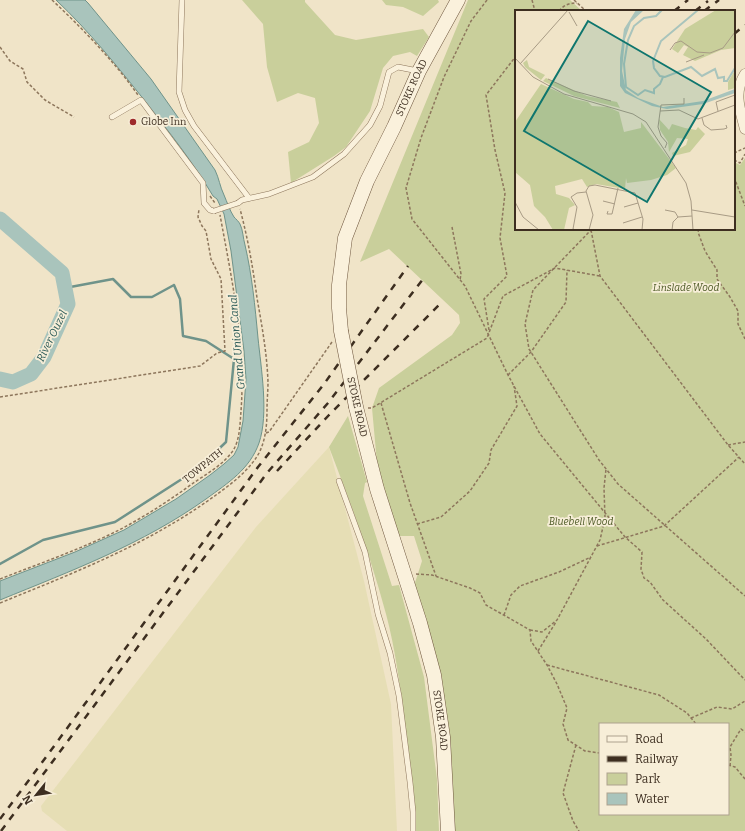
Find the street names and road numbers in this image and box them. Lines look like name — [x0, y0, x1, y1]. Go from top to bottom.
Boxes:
street label: STOKE ROAD — [394, 57, 430, 118]
street label: STOKE ROAD — [344, 376, 370, 438]
street label: TOWPATH — [181, 446, 225, 486]
street label: STOKE ROAD — [430, 689, 450, 751]

